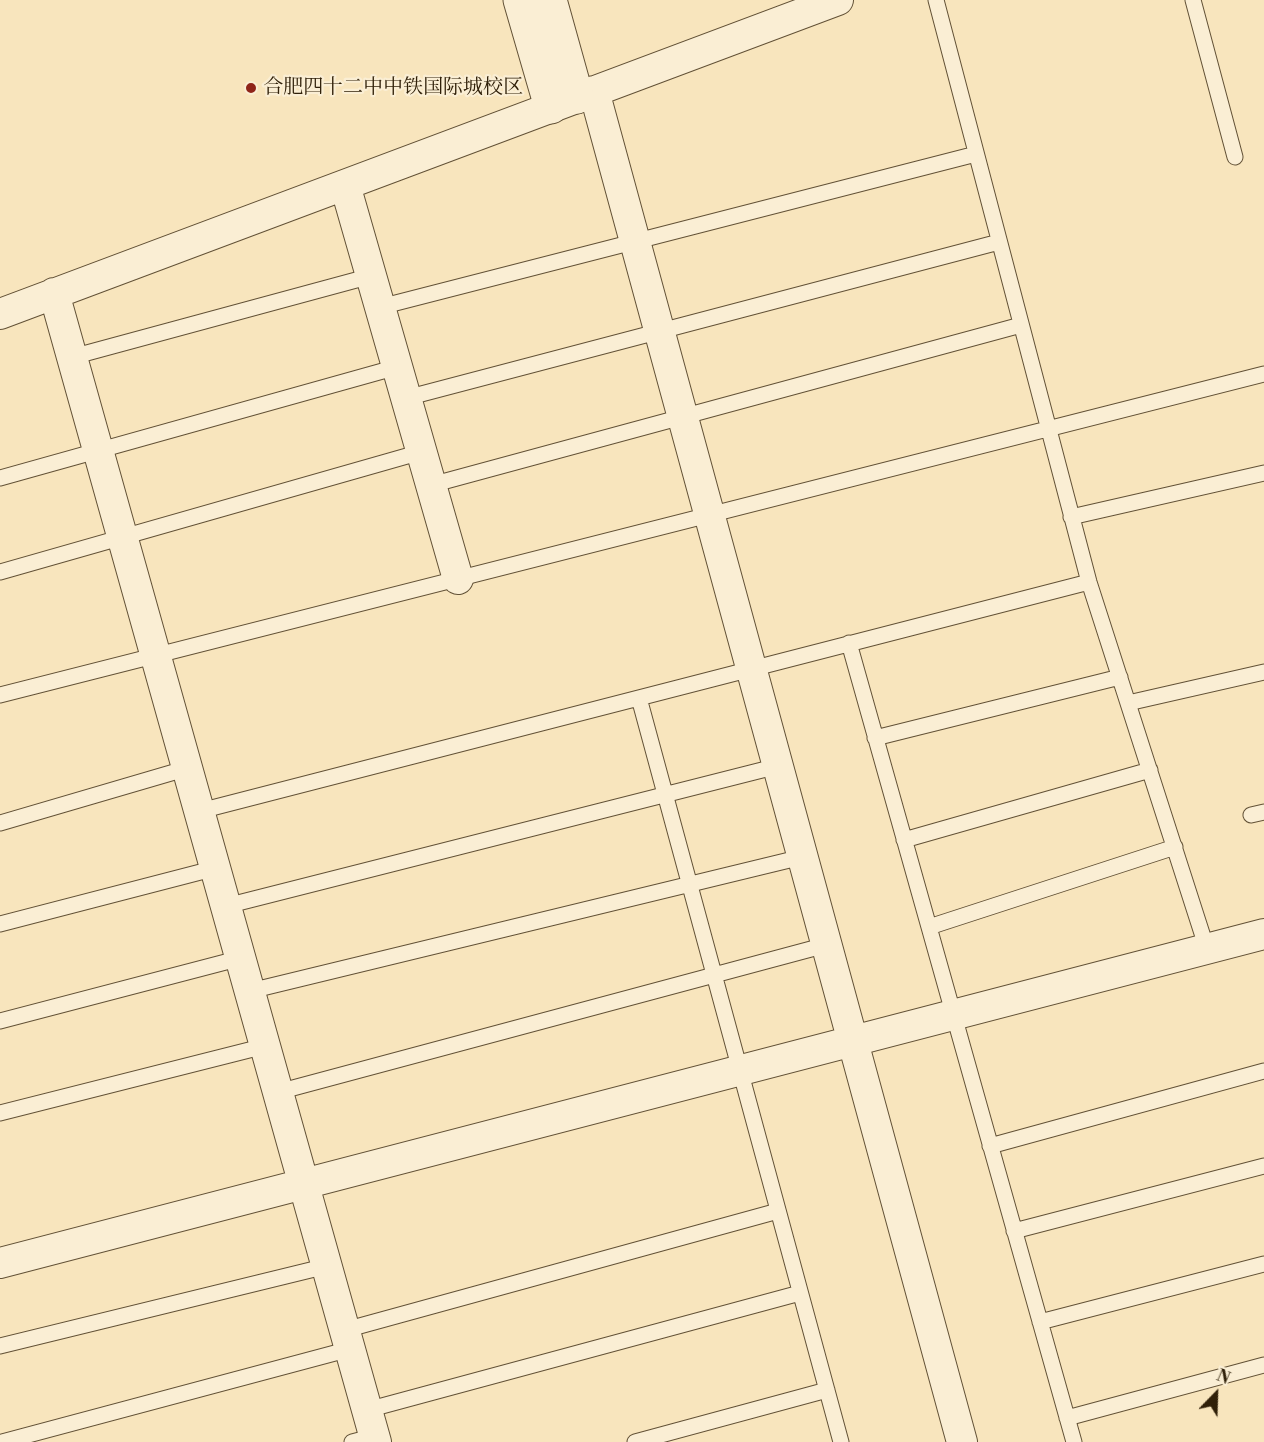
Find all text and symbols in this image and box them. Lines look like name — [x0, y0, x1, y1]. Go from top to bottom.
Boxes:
place label: 合肥四十二中中铁国际城校区 — [263, 76, 523, 100]
marker: 合肥四十二中中铁国际城校区 — [244, 81, 258, 95]
north arrow — [1186, 1364, 1246, 1424]
text: N — [1213, 1366, 1233, 1389]

